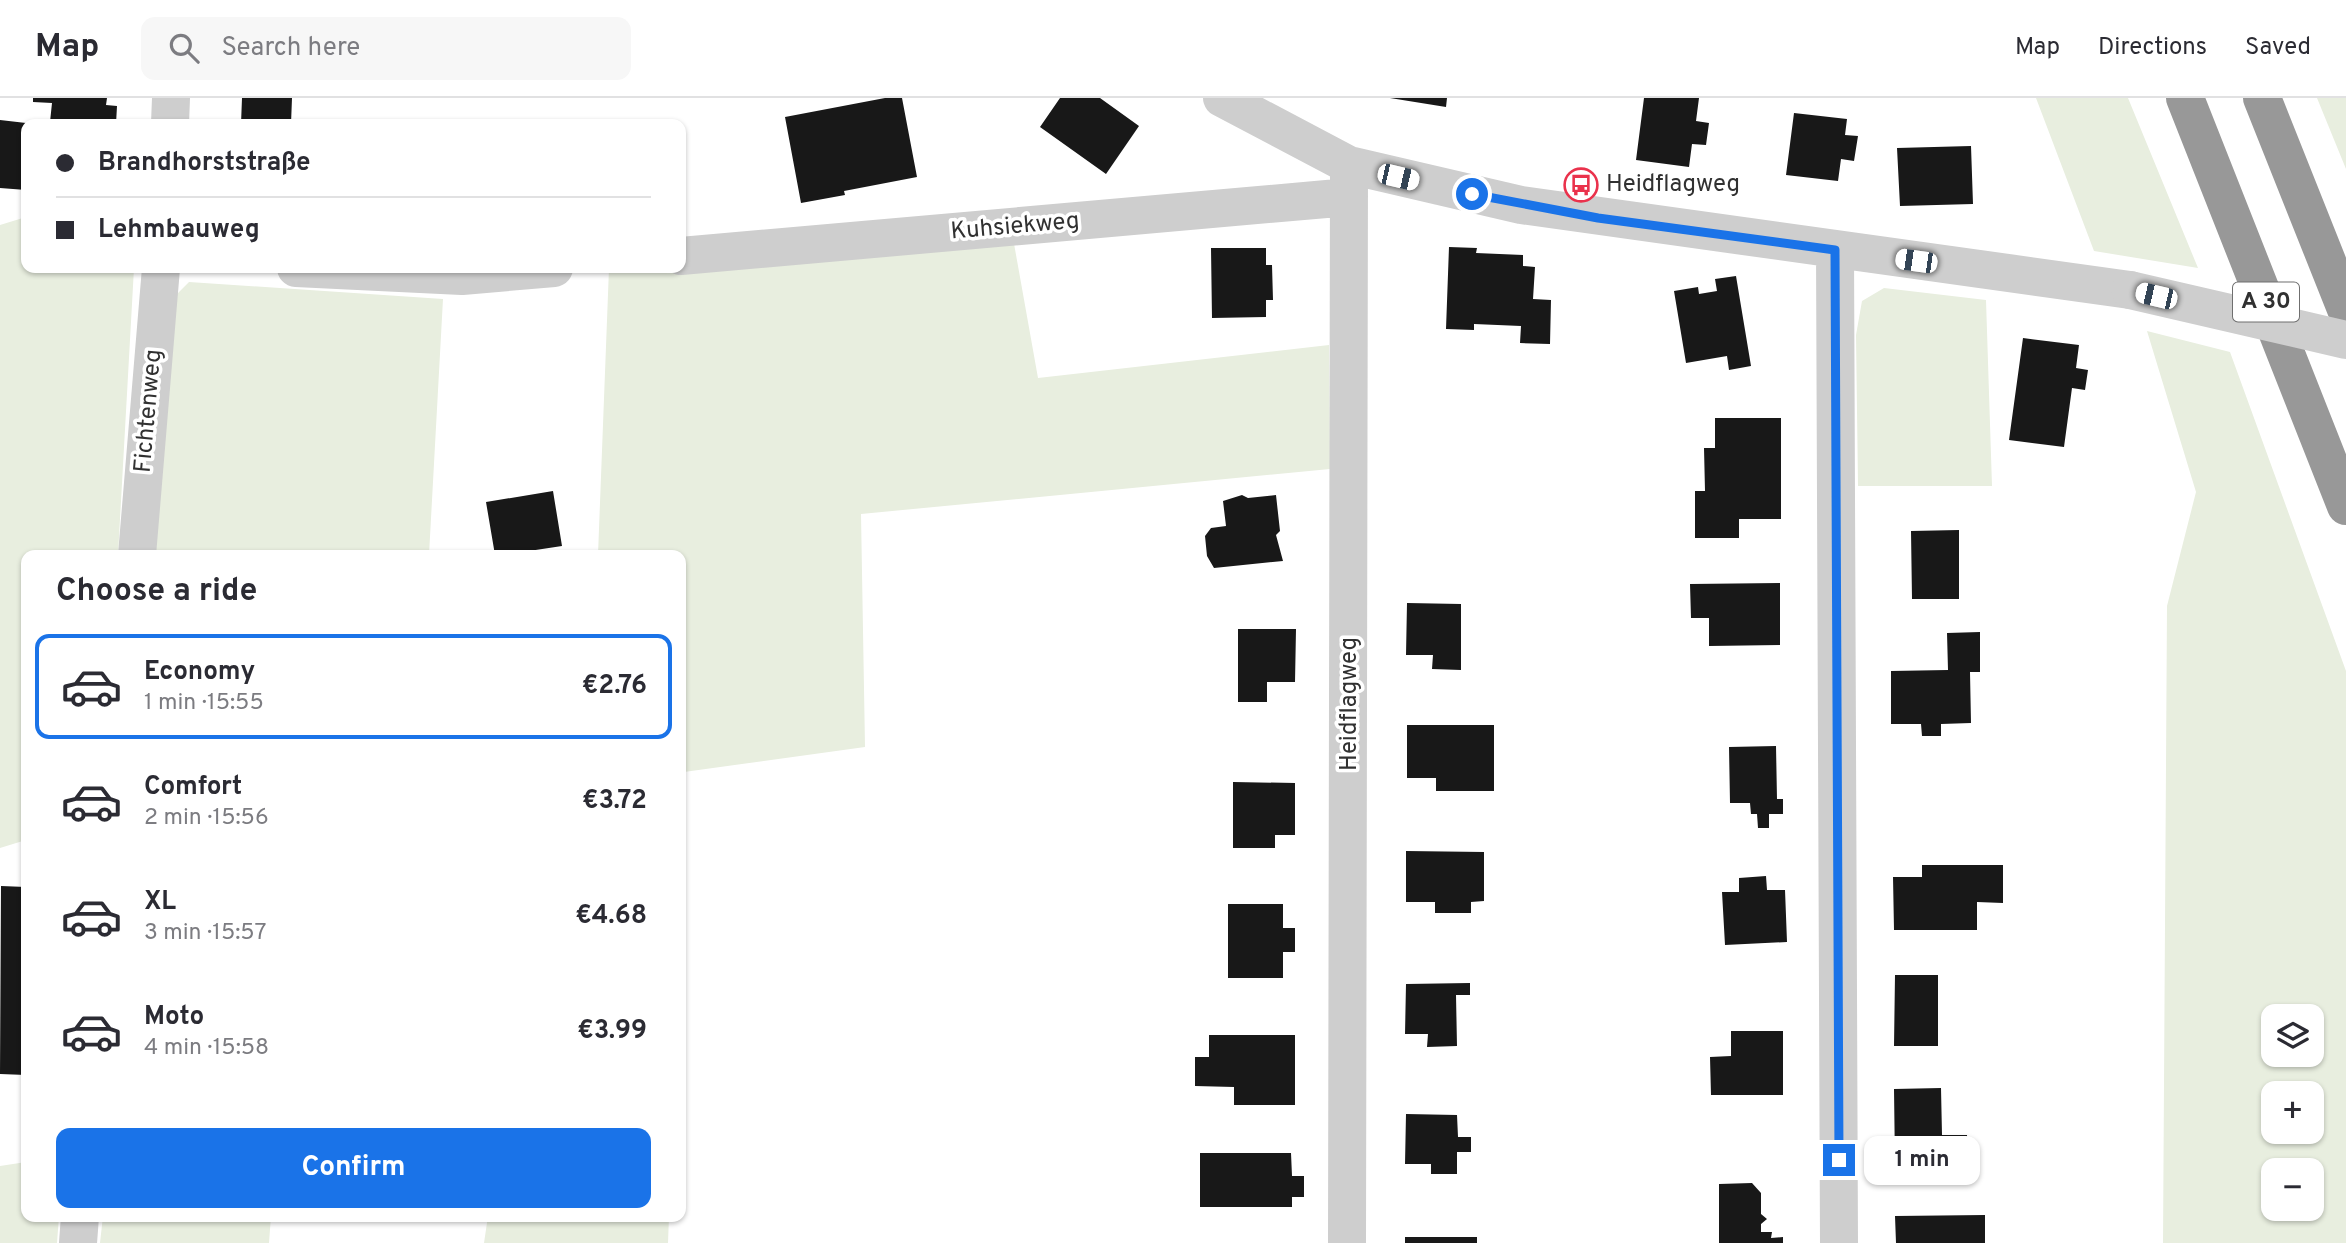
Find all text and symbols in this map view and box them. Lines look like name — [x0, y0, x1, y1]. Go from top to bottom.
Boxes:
search box — [141, 17, 631, 80]
text: Map — [35, 27, 99, 69]
icon: search — [165, 29, 203, 67]
text: Search here — [221, 32, 360, 65]
text: Map — [2015, 33, 2060, 63]
text: Directions — [2098, 33, 2207, 63]
text: Saved — [2245, 33, 2311, 63]
text: Brandhorststraße — [98, 147, 310, 180]
car — [1376, 162, 1421, 192]
bus stop icon: Heidflagweg — [1562, 166, 1600, 204]
place label: Heidflagweg — [1606, 170, 1740, 200]
route start — [1456, 178, 1488, 210]
street label: Kuhsiekweg — [949, 206, 1081, 248]
text: Lehmbauweg — [98, 214, 260, 247]
car — [1894, 248, 1939, 274]
car — [2134, 281, 2179, 311]
road number: A 30 — [2233, 282, 2299, 322]
street label: Fichtenweg — [129, 348, 169, 474]
text: Choose a ride — [56, 572, 257, 612]
street label: Heidflagweg — [1335, 637, 1365, 771]
icon: car — [60, 655, 123, 718]
text: Economy — [144, 656, 255, 689]
text: €2.76 — [582, 670, 647, 703]
text: 1 min · 15:55 — [144, 689, 264, 718]
icon: car — [60, 770, 123, 833]
text: Comfort — [144, 771, 242, 804]
text: €3.72 — [582, 785, 647, 818]
text: 2 min · 15:56 — [144, 804, 269, 833]
icon: car — [60, 885, 123, 948]
text: XL — [144, 886, 176, 919]
text: €4.68 — [575, 900, 647, 933]
text: 3 min · 15:57 — [144, 919, 266, 948]
icon: car — [60, 1000, 123, 1063]
text: Moto — [144, 1001, 204, 1034]
map controls — [2261, 1004, 2324, 1221]
button: layers — [2261, 1004, 2324, 1067]
text: €3.99 — [577, 1015, 647, 1048]
text: 4 min · 15:58 — [144, 1034, 269, 1063]
button: + — [2261, 1081, 2324, 1144]
button: Confirm — [56, 1128, 651, 1208]
callout: 1 min — [1864, 1136, 1979, 1184]
route end — [1823, 1144, 1855, 1176]
text: 1 min — [1894, 1146, 1950, 1175]
button: − — [2261, 1158, 2324, 1221]

